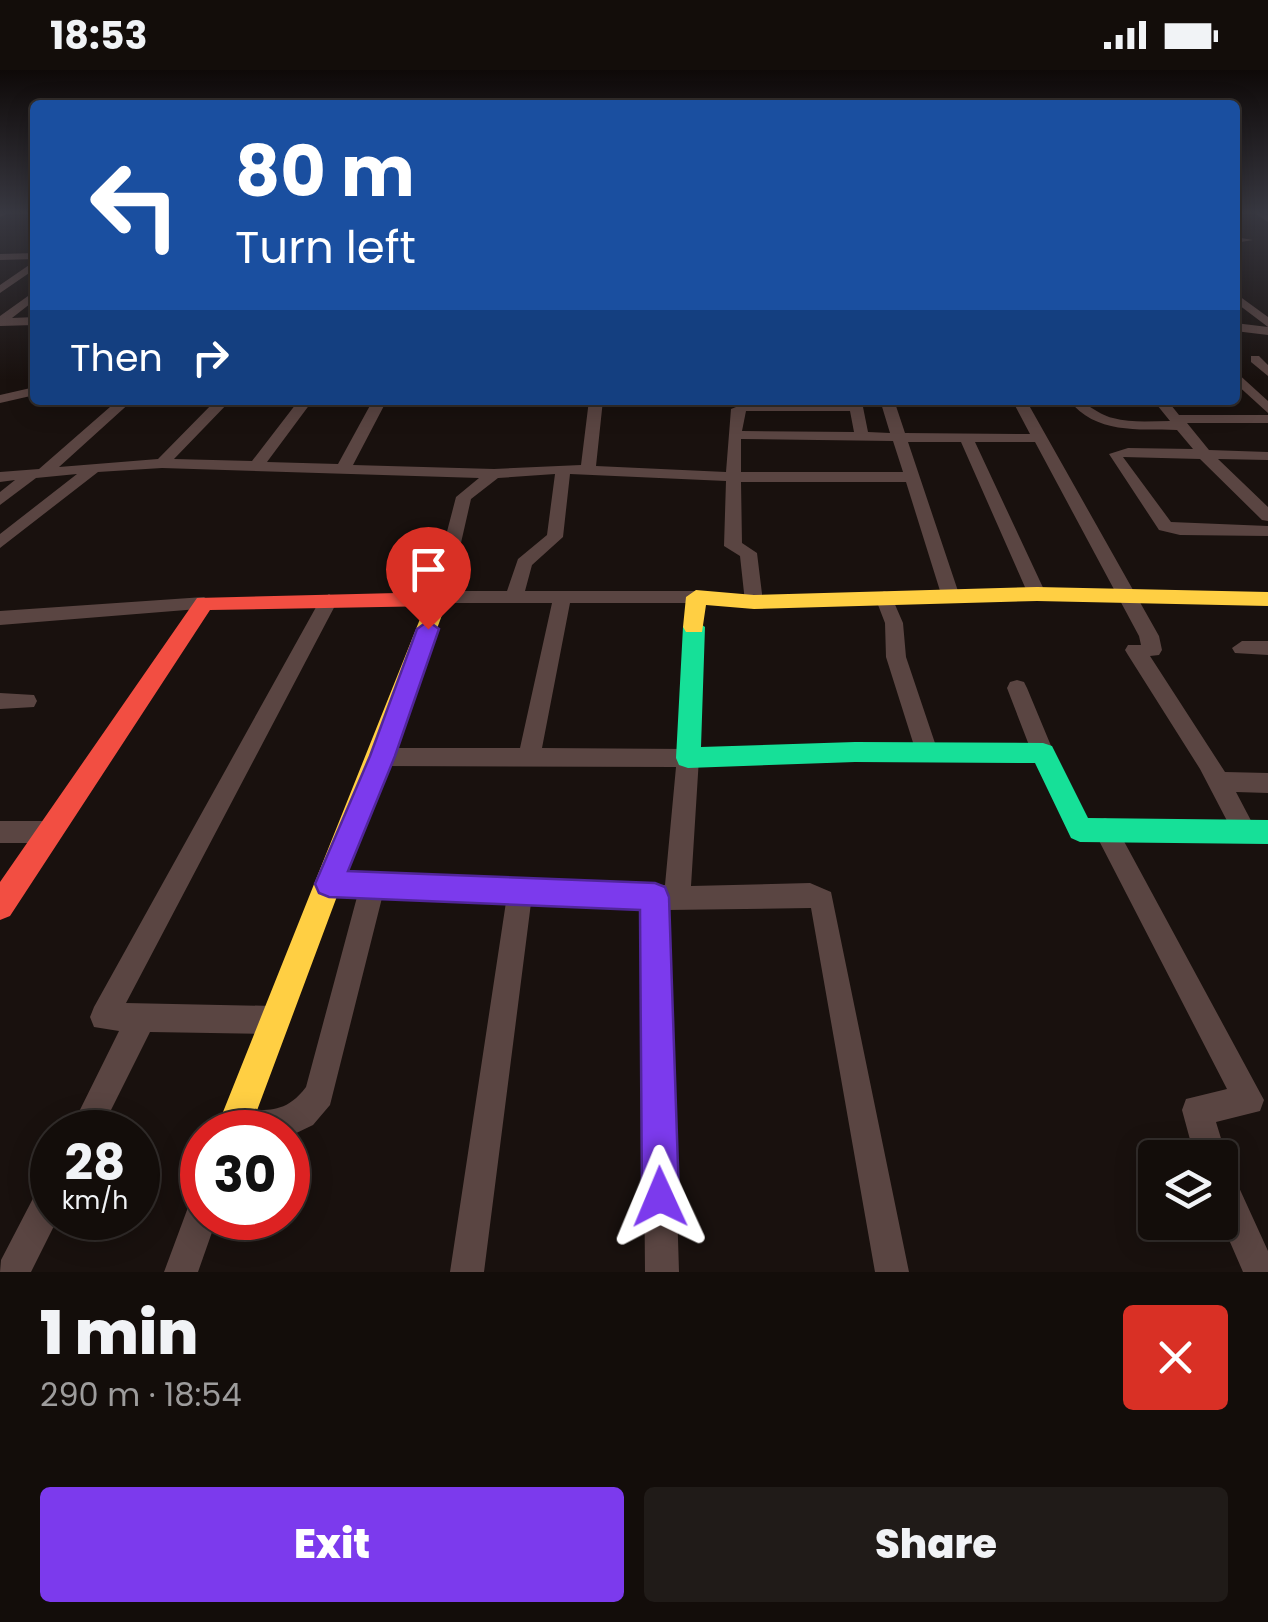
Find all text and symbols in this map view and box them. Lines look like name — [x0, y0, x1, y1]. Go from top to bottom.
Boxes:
text: 18:53 — [50, 9, 147, 62]
text: 80 m — [235, 122, 415, 221]
icon: left — [70, 140, 200, 270]
text: Turn left — [235, 216, 416, 279]
icon: right — [183, 330, 238, 385]
text: Then — [70, 331, 163, 384]
pin — [386, 527, 471, 630]
icon: arrive — [401, 542, 456, 597]
speed limit sign: 30 — [180, 1110, 310, 1240]
text: 28 — [65, 1127, 125, 1198]
map controls — [1138, 1140, 1238, 1240]
button: layers — [1138, 1140, 1238, 1240]
position arrow — [608, 1145, 712, 1249]
text: km/h — [62, 1183, 128, 1218]
text: 1 min — [40, 1291, 198, 1375]
button: close — [1123, 1305, 1228, 1410]
text: 290 m · 18:54 — [40, 1372, 242, 1417]
button: Exit — [40, 1487, 624, 1602]
button: Share — [644, 1487, 1228, 1602]

